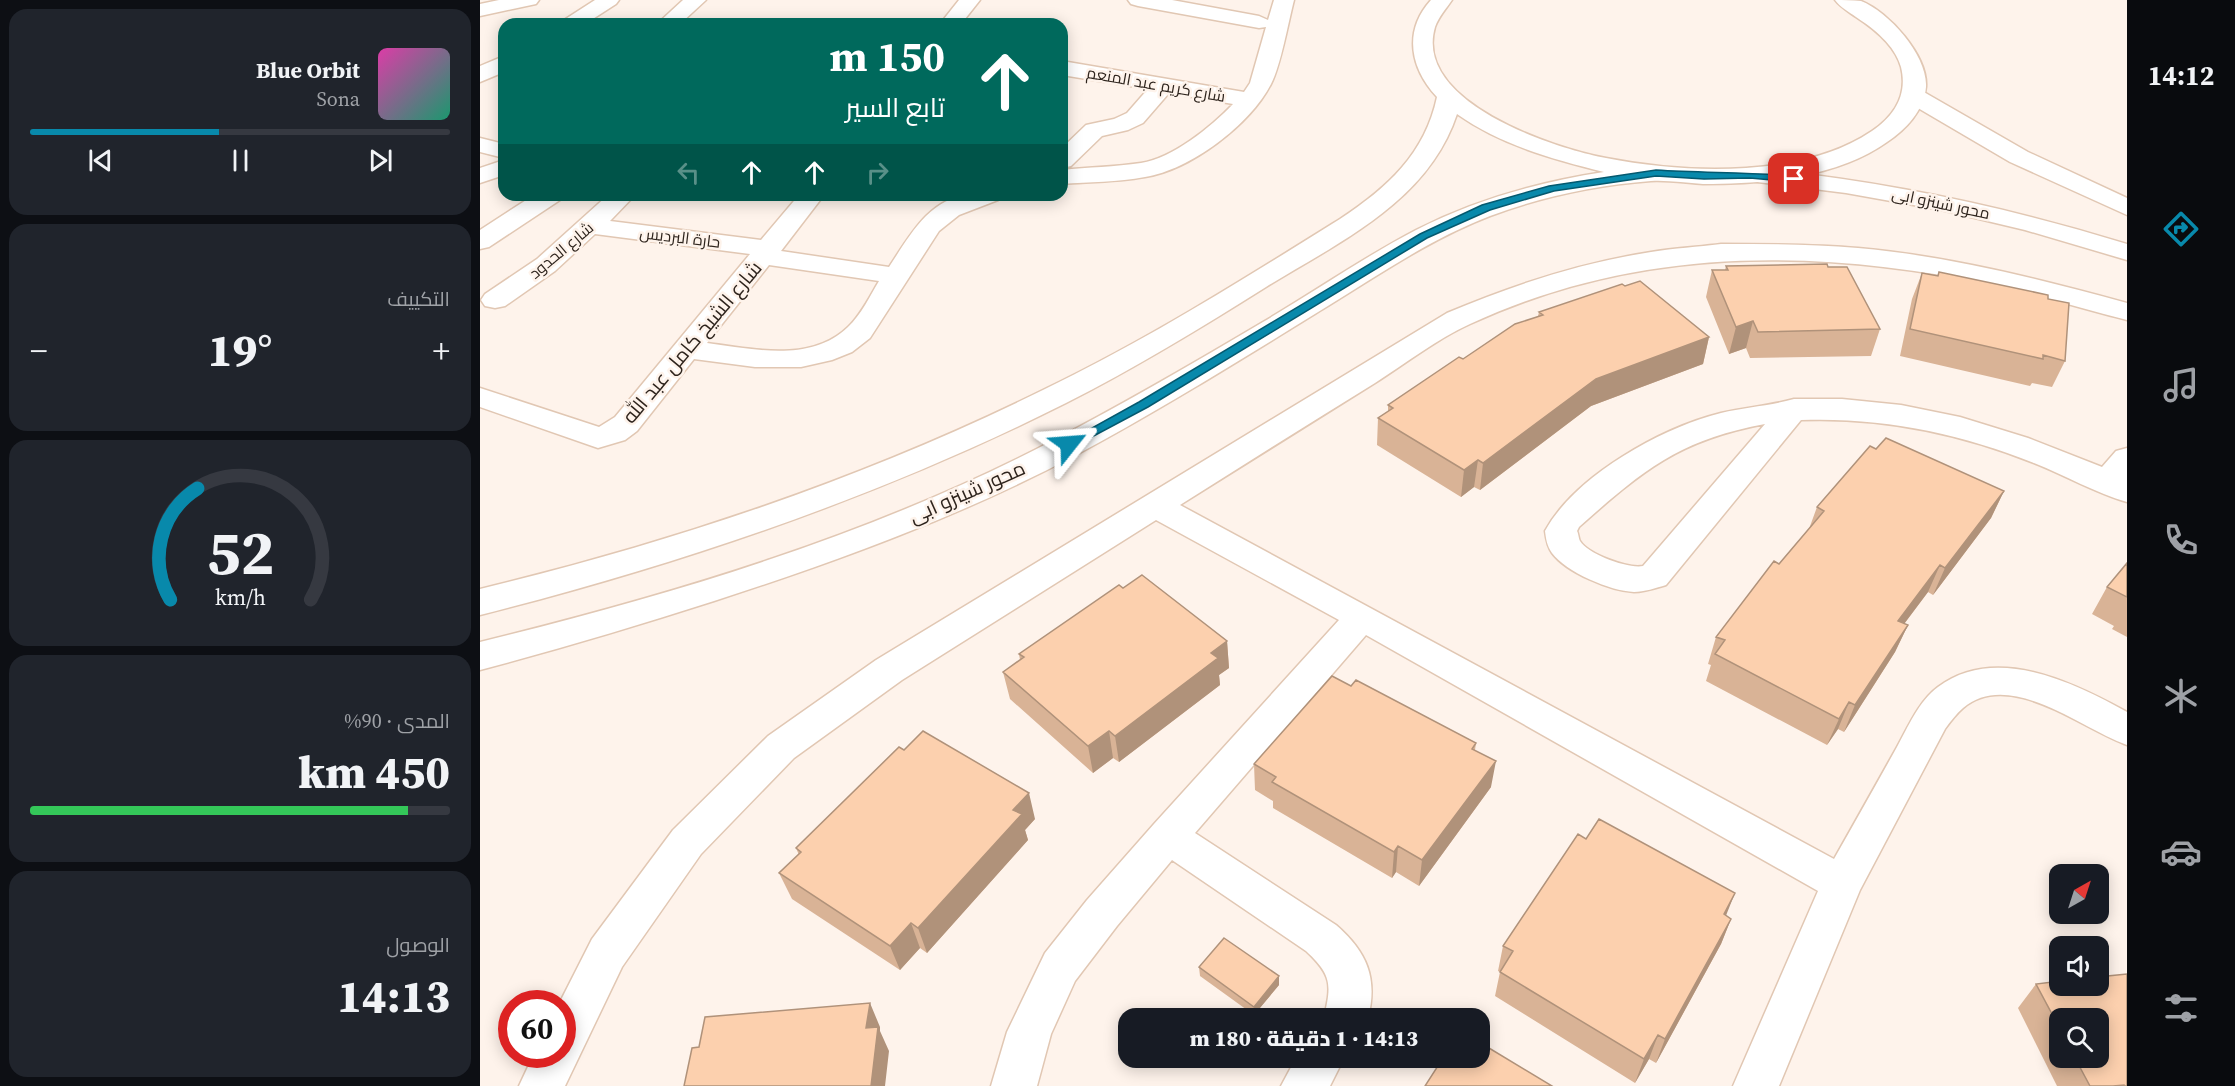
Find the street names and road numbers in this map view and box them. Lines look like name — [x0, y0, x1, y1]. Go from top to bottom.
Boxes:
street label: شارع كريم عبد المنعم — [1085, 61, 1227, 108]
street label: محور شينزو ابى — [1890, 182, 1992, 224]
street label: شارع الحدود — [524, 216, 599, 284]
street label: حارة البرديس — [638, 221, 722, 253]
street label: شارع الشيخ كامل عبد الله — [616, 255, 768, 429]
street label: محور شينزو ابى — [904, 454, 1030, 530]

